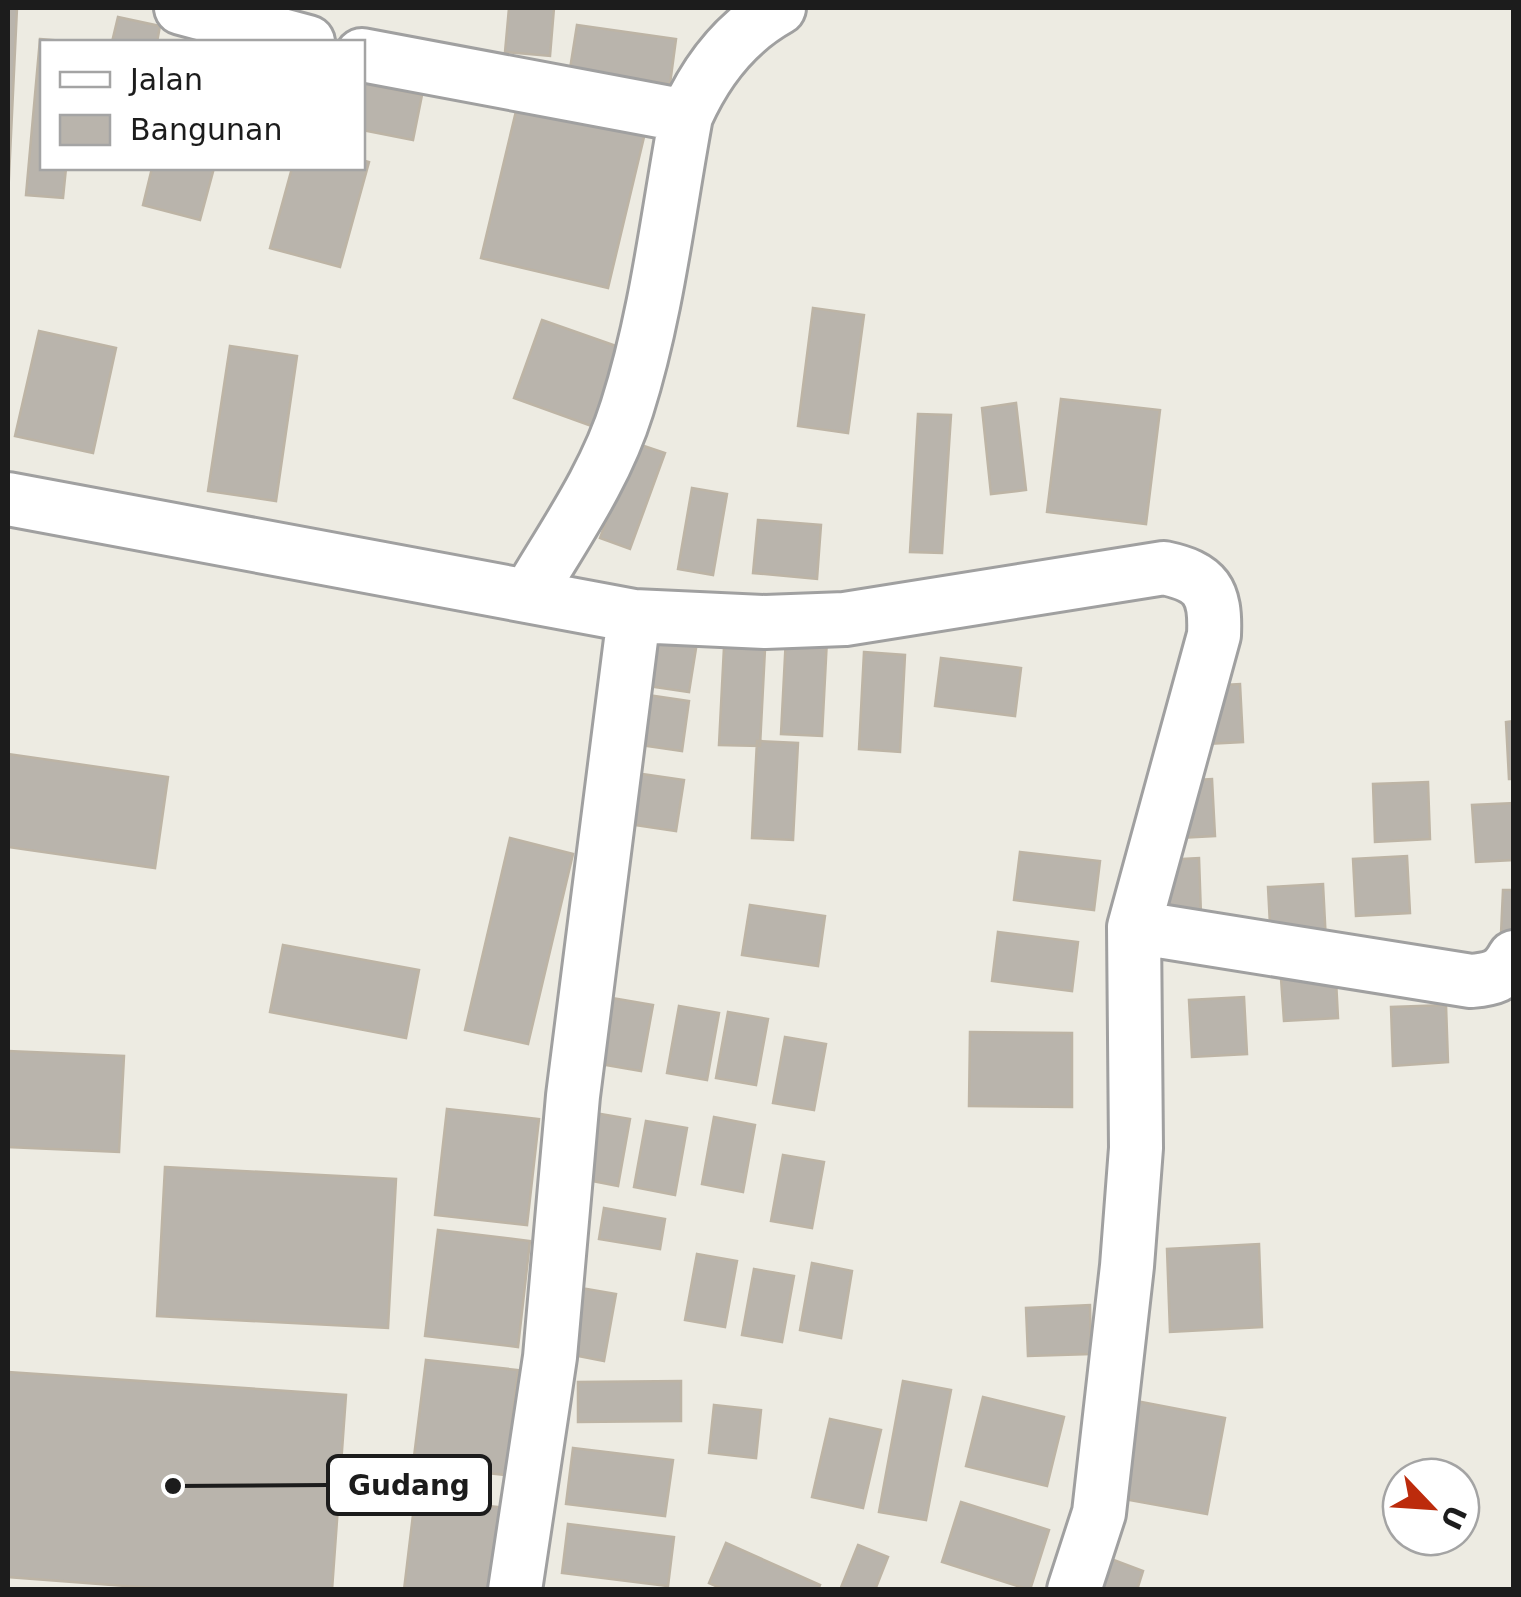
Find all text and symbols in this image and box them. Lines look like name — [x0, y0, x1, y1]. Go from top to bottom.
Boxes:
legend — [40, 40, 365, 170]
text: Jalan — [128, 62, 203, 97]
text: Bangunan — [130, 112, 282, 147]
callout: Gudang — [328, 1456, 490, 1514]
north arrow — [1381, 1457, 1481, 1557]
text: Gudang — [348, 1469, 470, 1502]
text: U — [1433, 1500, 1473, 1535]

